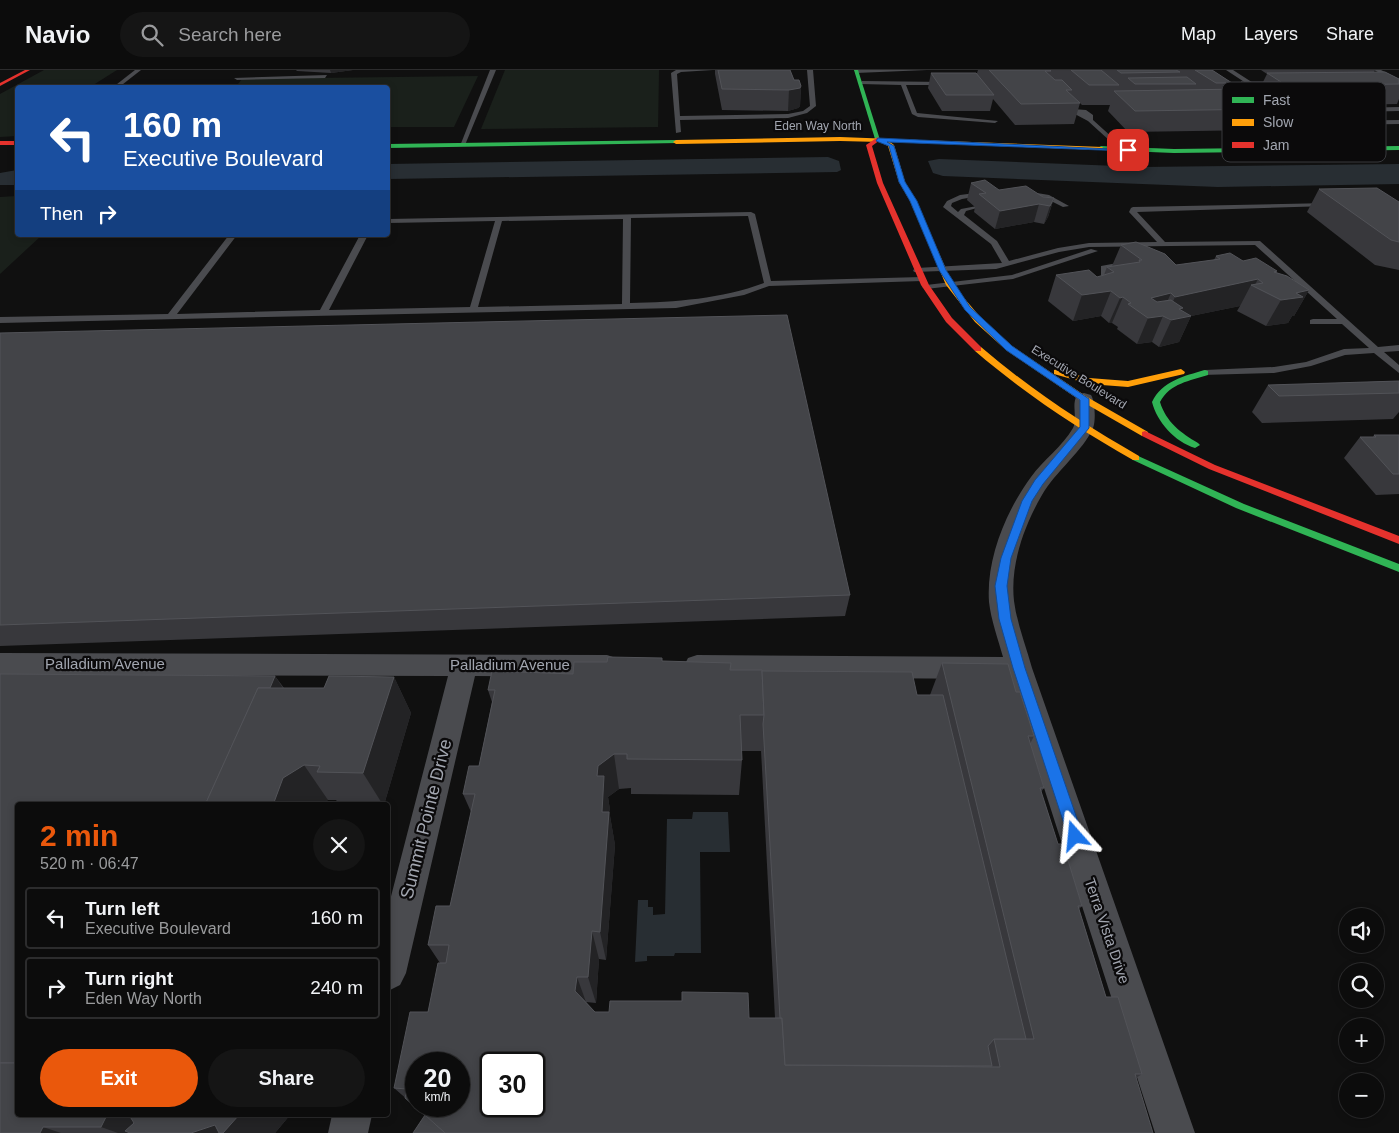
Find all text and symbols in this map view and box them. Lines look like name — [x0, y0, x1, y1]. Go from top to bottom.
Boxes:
search box — [120, 12, 470, 57]
text: Navio — [25, 21, 90, 48]
icon: search — [138, 21, 166, 49]
text: Search here — [178, 24, 282, 45]
text: Map — [1181, 24, 1216, 44]
text: Layers — [1244, 24, 1298, 44]
text: Share — [1326, 24, 1374, 44]
legend — [1222, 82, 1386, 162]
text: Fast — [1263, 92, 1290, 108]
icon: left — [40, 105, 105, 170]
text: 160 m — [123, 105, 222, 144]
text: Slow — [1263, 114, 1294, 130]
street label: Eden Way North — [774, 119, 862, 133]
pin — [1107, 129, 1149, 171]
icon: arrive — [1114, 136, 1142, 164]
text: Jam — [1263, 137, 1289, 153]
text: Executive Boulevard — [123, 146, 324, 171]
icon: right — [93, 200, 121, 228]
text: Then — [40, 203, 83, 224]
street label: Executive Boulevard — [1029, 342, 1129, 412]
street label: Palladium Avenue — [45, 655, 165, 672]
street label: Palladium Avenue — [450, 656, 570, 673]
street label: Summit Pointe Drive — [396, 737, 456, 901]
position arrow — [1048, 809, 1100, 861]
text: 2 min — [40, 819, 118, 852]
button: close — [313, 819, 365, 871]
text: 520 m · 06:47 — [40, 855, 139, 872]
street label: Terra Vista Drive — [1081, 876, 1134, 986]
text: Turn left — [85, 898, 160, 919]
icon: left — [42, 904, 70, 932]
text: 160 m — [310, 907, 363, 928]
map controls — [1339, 908, 1384, 1118]
button: sound — [1339, 908, 1384, 953]
text: Executive Boulevard — [85, 920, 231, 937]
button: search — [1339, 963, 1384, 1008]
text: Turn right — [85, 968, 173, 989]
icon: right — [42, 974, 70, 1002]
text: 240 m — [310, 977, 363, 998]
text: Eden Way North — [85, 990, 202, 1007]
button: + — [1339, 1018, 1384, 1063]
button: Exit — [40, 1049, 198, 1107]
button: Share — [208, 1049, 365, 1107]
speed limit sign: 30 — [480, 1052, 545, 1117]
text: 20 — [424, 1064, 451, 1092]
button: − — [1339, 1073, 1384, 1118]
text: km/h — [424, 1090, 451, 1104]

